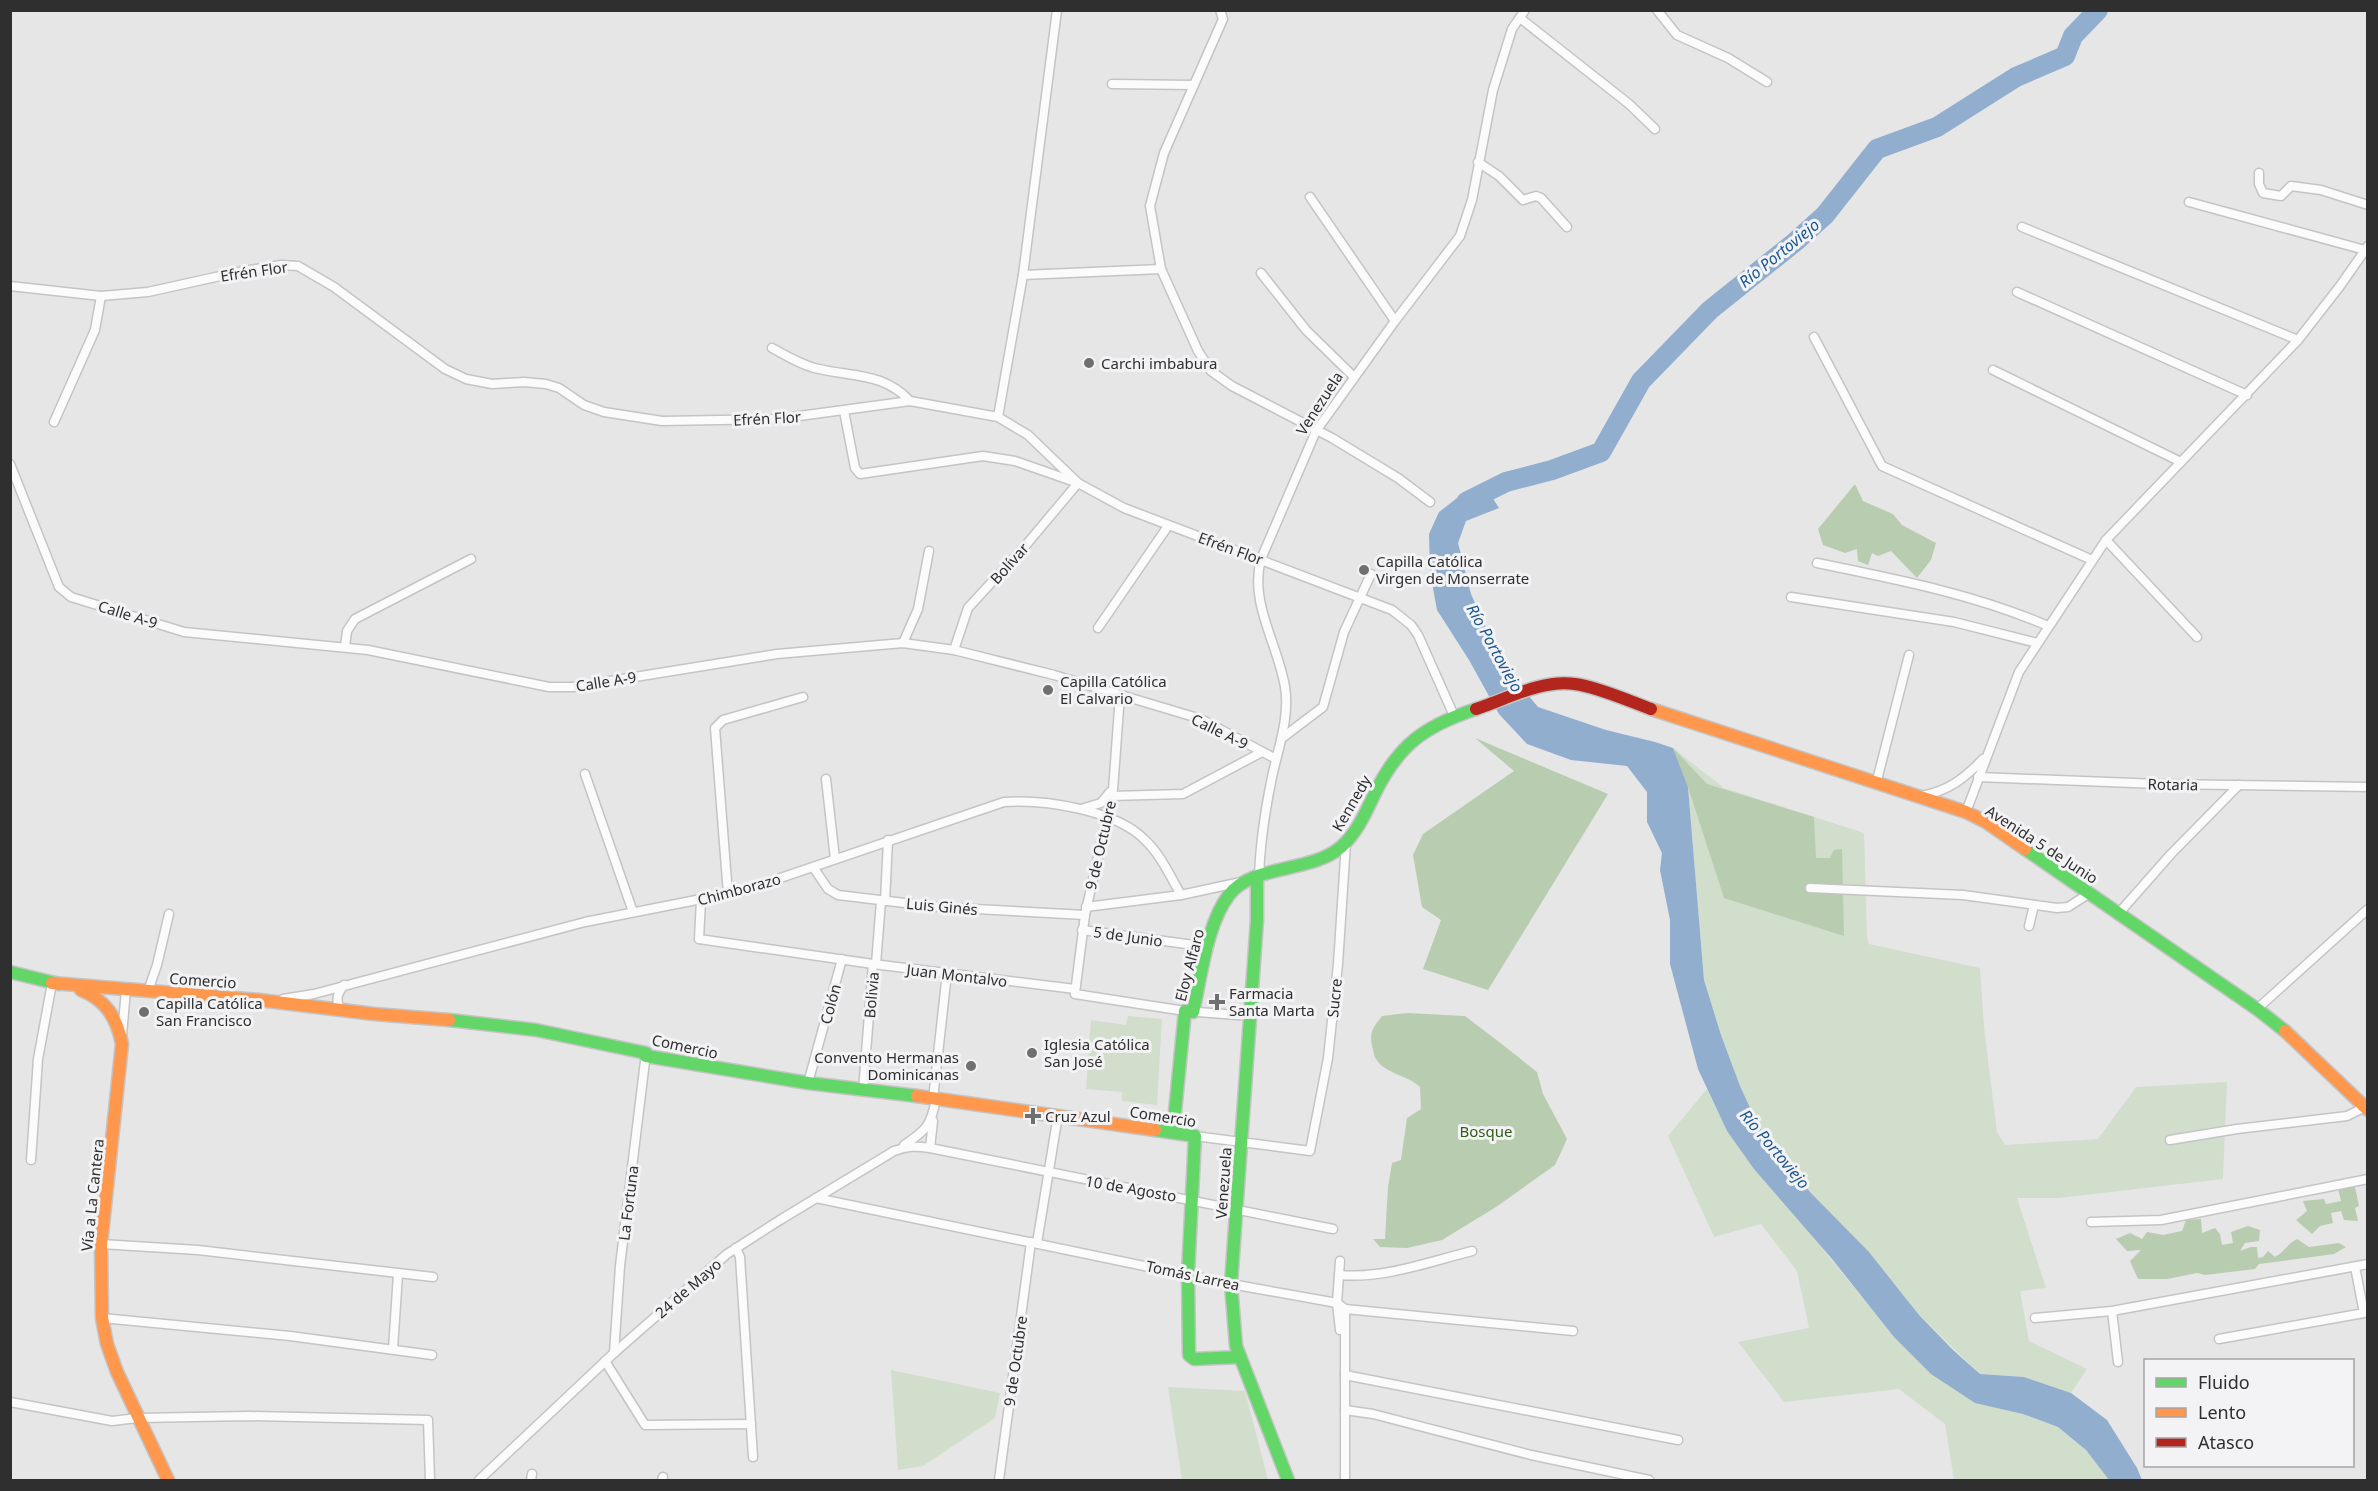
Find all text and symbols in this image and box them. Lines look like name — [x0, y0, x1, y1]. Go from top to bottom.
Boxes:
water label: Río Portoviejo — [1734, 214, 1824, 292]
street label: Efrén Flor — [219, 256, 289, 286]
place label: Carchi imbabura — [1101, 353, 1217, 373]
marker: Carchi imbabura — [1082, 356, 1096, 370]
street label: Venezuela — [1291, 367, 1347, 439]
street label: Efrén Flor — [733, 406, 801, 430]
street label: Efrén Flor — [1196, 527, 1266, 569]
street label: Bolívar — [985, 538, 1033, 588]
place label: Capilla Católica Virgen de Monserrate — [1376, 551, 1529, 588]
marker: Capilla Católica Virgen de Monserrate — [1357, 563, 1371, 577]
street label: Calle A-9 — [96, 596, 160, 632]
water label: Río Portoviejo — [1462, 600, 1528, 696]
street label: Calle A-9 — [574, 666, 638, 696]
place label: Capilla Católica El Calvario — [1060, 671, 1167, 708]
marker: Capilla Católica El Calvario — [1041, 683, 1055, 697]
street label: Calle A-9 — [1188, 709, 1252, 753]
street label: Kennedy — [1327, 771, 1375, 835]
street label: Rotaria — [2147, 774, 2199, 794]
street label: 9 de Octubre — [1080, 798, 1120, 892]
street label: Avenida 5 de Junio — [1982, 800, 2102, 888]
street label: Chimborazo — [695, 868, 783, 910]
street label: Luis Ginés — [905, 893, 979, 919]
street label: 5 de Junio — [1092, 921, 1164, 951]
street label: Eloy Alfaro — [1170, 926, 1208, 1004]
street label: Juan Montalvo — [904, 959, 1008, 991]
street label: Comercio — [169, 968, 237, 992]
street label: Bolivia — [859, 971, 883, 1019]
street label: Sucre — [1322, 978, 1346, 1018]
street label: Colón — [815, 982, 845, 1026]
place label: Farmacia Santa Marta — [1229, 983, 1315, 1020]
place label: Capilla Católica San Francisco — [156, 993, 263, 1030]
marker: Farmacia Santa Marta — [1210, 995, 1224, 1009]
marker: Capilla Católica San Francisco — [137, 1005, 151, 1019]
street label: Comercio — [650, 1029, 720, 1063]
place label: Iglesia Católica San José — [1044, 1034, 1150, 1071]
marker: Iglesia Católica San José — [1025, 1046, 1039, 1060]
place label: Convento Hermanas Dominicanas — [814, 1047, 959, 1084]
marker: Convento Hermanas Dominicanas — [964, 1059, 978, 1073]
street label: Comercio — [1128, 1101, 1198, 1131]
water label: Río Portoviejo — [1735, 1105, 1815, 1193]
place label: Cruz Azul — [1045, 1106, 1111, 1126]
marker: Cruz Azul — [1026, 1109, 1040, 1123]
park label: Bosque — [1460, 1121, 1512, 1141]
street label: Vía a La Cantera — [76, 1138, 108, 1252]
street label: Venezuela — [1211, 1146, 1235, 1220]
street label: La Fortuna — [613, 1164, 643, 1242]
street label: 10 de Agosto — [1084, 1170, 1178, 1206]
street label: 24 de Mayo — [651, 1254, 725, 1322]
street label: Tomás Larrea — [1144, 1255, 1242, 1295]
street label: 9 de Octubre — [999, 1314, 1031, 1408]
legend — [2144, 1359, 2354, 1467]
text: Fluido — [2198, 1370, 2250, 1394]
text: Lento — [2198, 1400, 2246, 1424]
text: Atasco — [2198, 1430, 2254, 1454]

